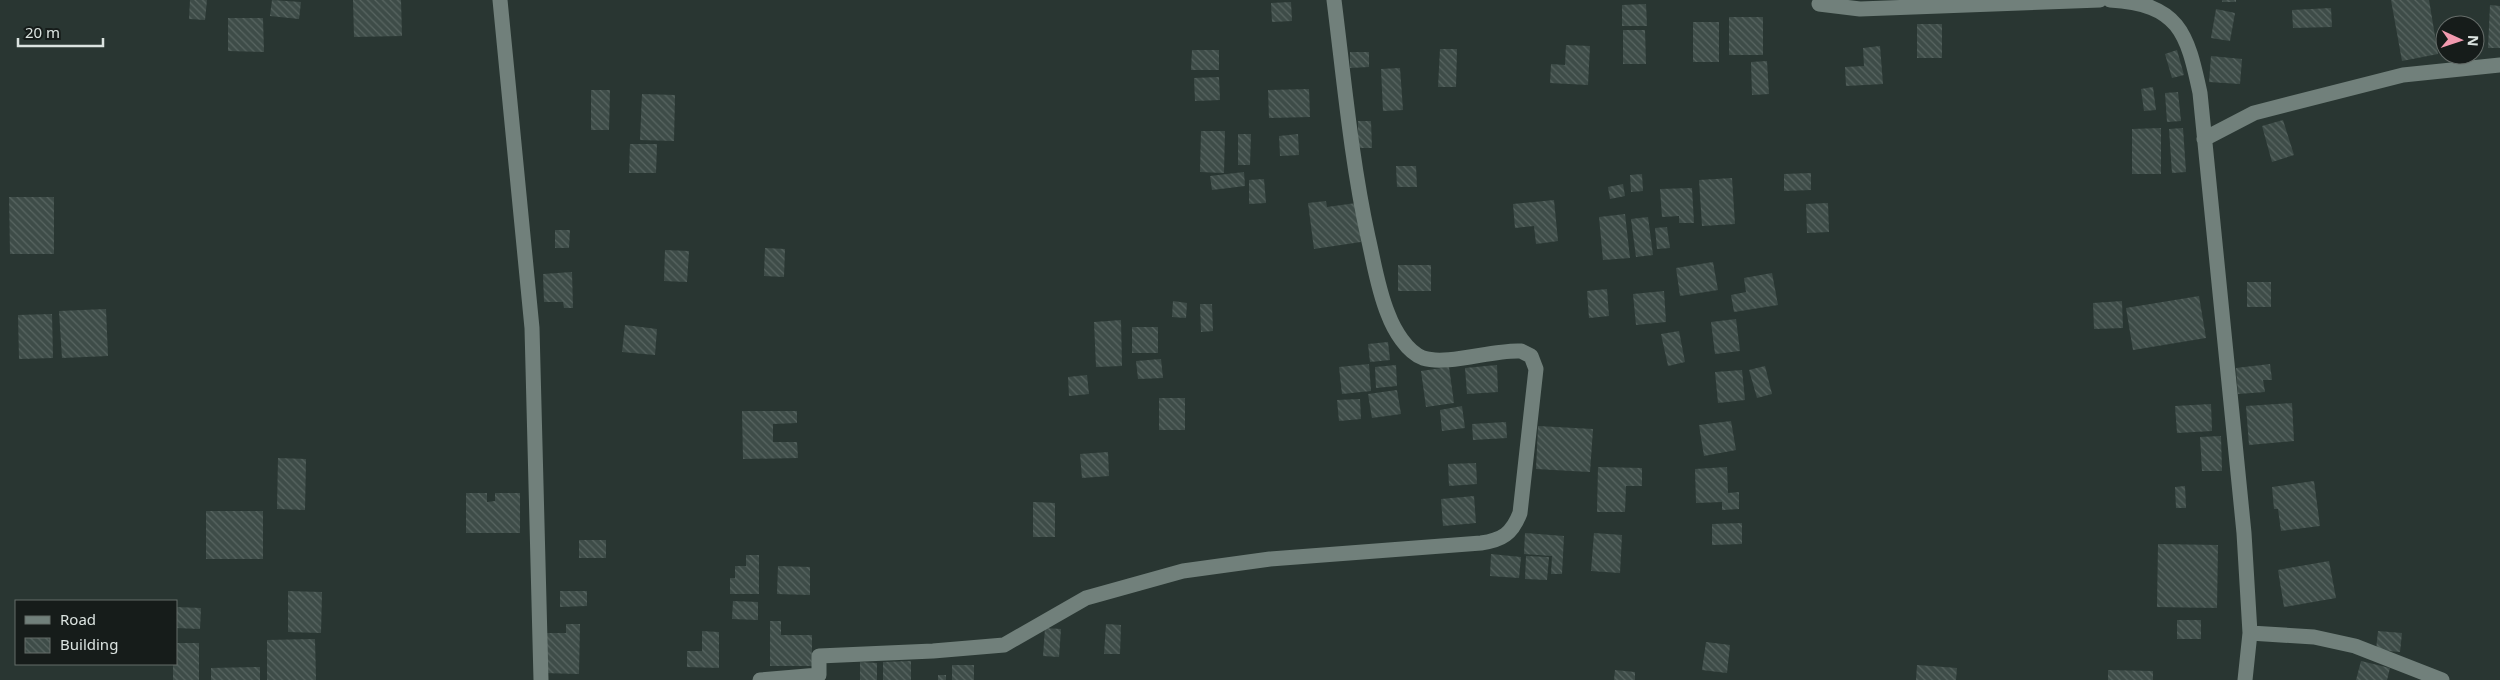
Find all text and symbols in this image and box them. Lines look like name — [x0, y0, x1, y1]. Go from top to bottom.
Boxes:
scale bar — [18, 15, 102, 47]
north arrow — [2435, 15, 2485, 65]
text: 20 m — [25, 22, 60, 42]
text: N — [2464, 35, 2483, 47]
legend — [15, 600, 178, 665]
text: Road — [60, 609, 96, 629]
text: Building — [60, 634, 118, 654]

